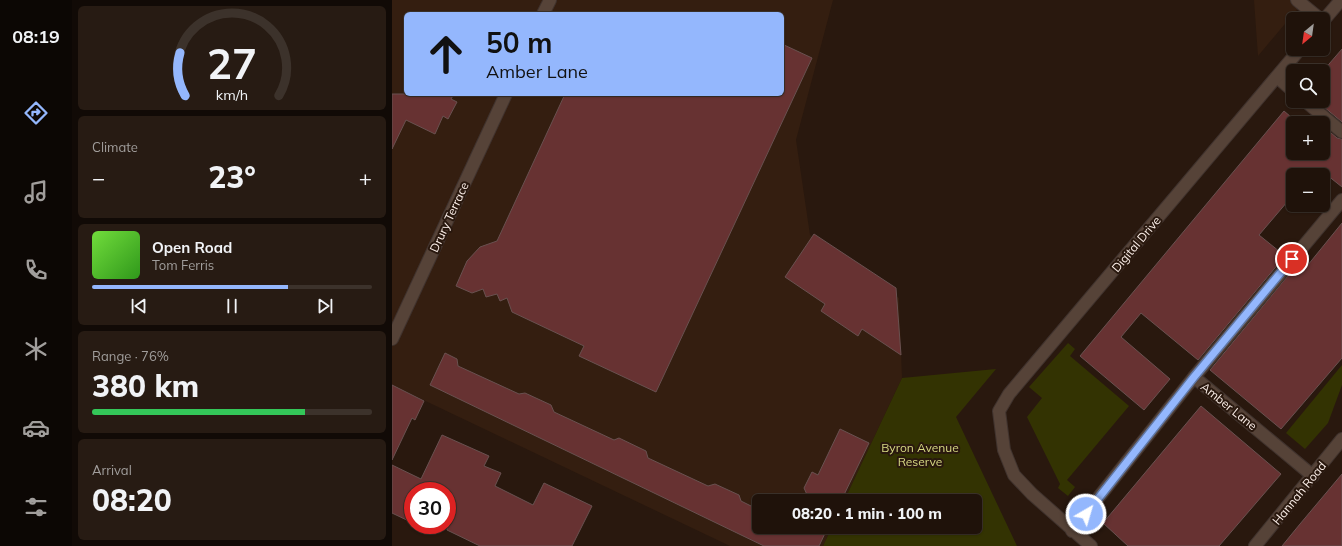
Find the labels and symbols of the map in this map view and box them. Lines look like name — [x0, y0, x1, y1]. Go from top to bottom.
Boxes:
north arrow — [1286, 12, 1330, 56]
street label: Drury Terrace — [426, 180, 472, 254]
street label: Digital Drive — [1108, 213, 1164, 275]
pin — [1275, 242, 1309, 276]
street label: Amber Lane — [1198, 379, 1260, 433]
park label: Byron Avenue Reserve — [881, 440, 959, 469]
street label: Hannah Road — [1269, 458, 1329, 528]
speed limit sign: 30 — [404, 482, 456, 534]
position arrow — [1065, 493, 1107, 535]

